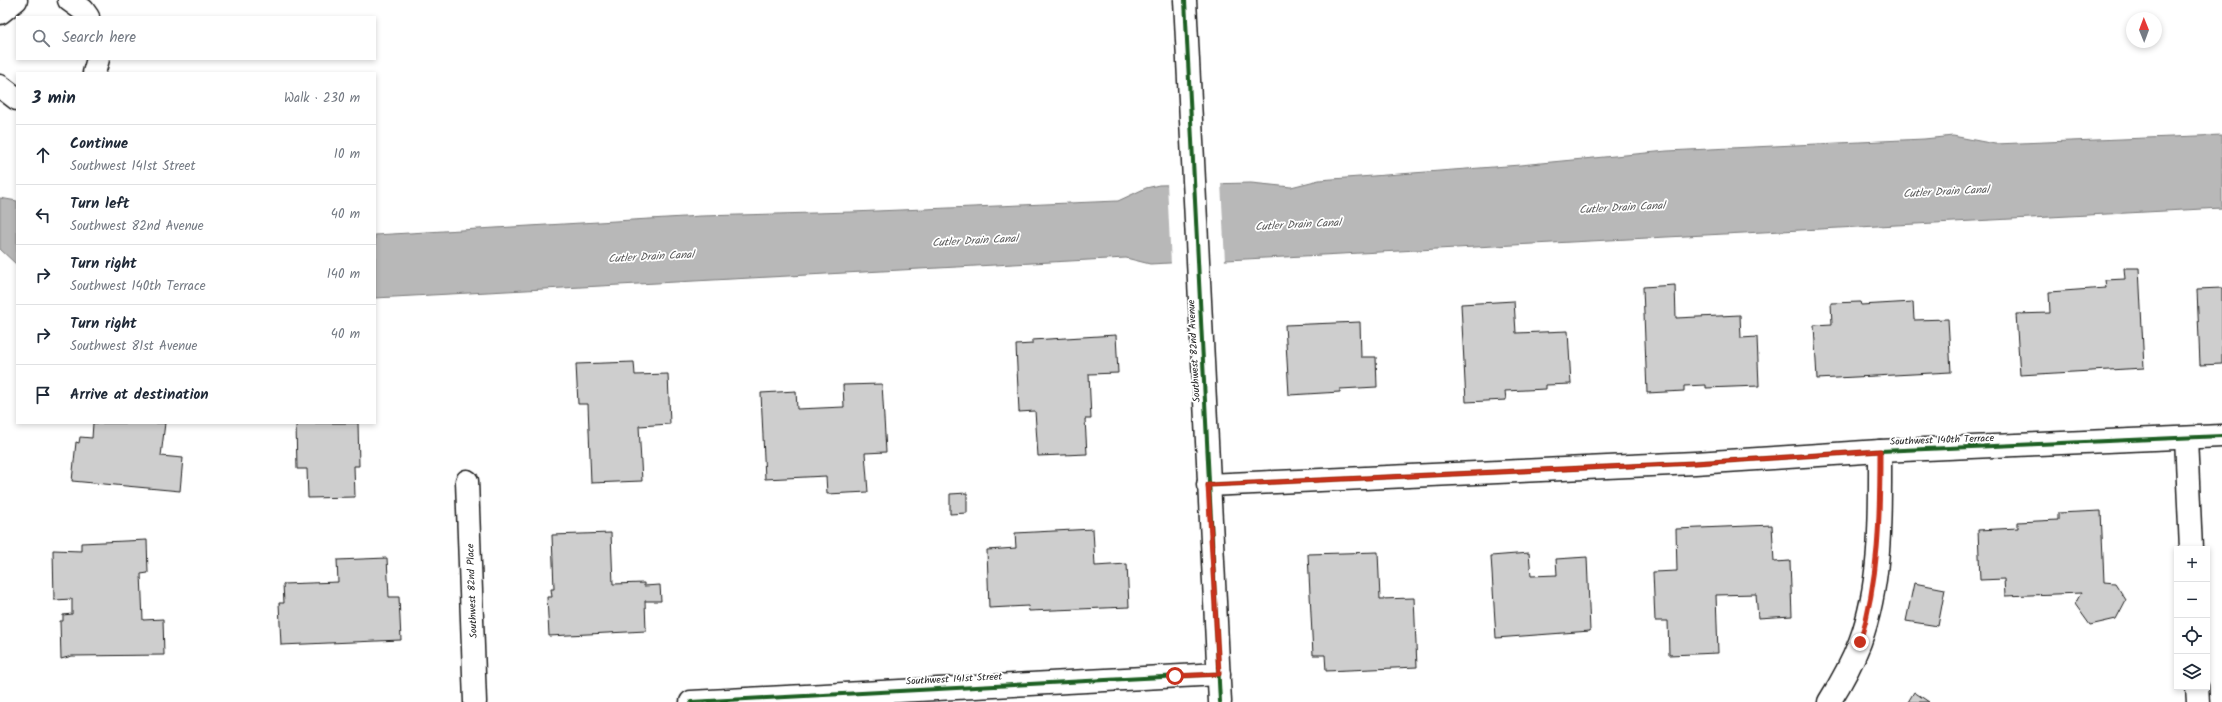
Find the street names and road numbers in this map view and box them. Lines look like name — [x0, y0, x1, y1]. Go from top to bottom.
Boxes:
street label: Southwest 82nd Avenue — [1183, 299, 1205, 403]
street label: Southwest 140th Terrace — [1890, 430, 1995, 450]
street label: Southwest 82nd Place — [462, 543, 482, 639]
street label: Southwest 141st Street — [905, 668, 1003, 690]

